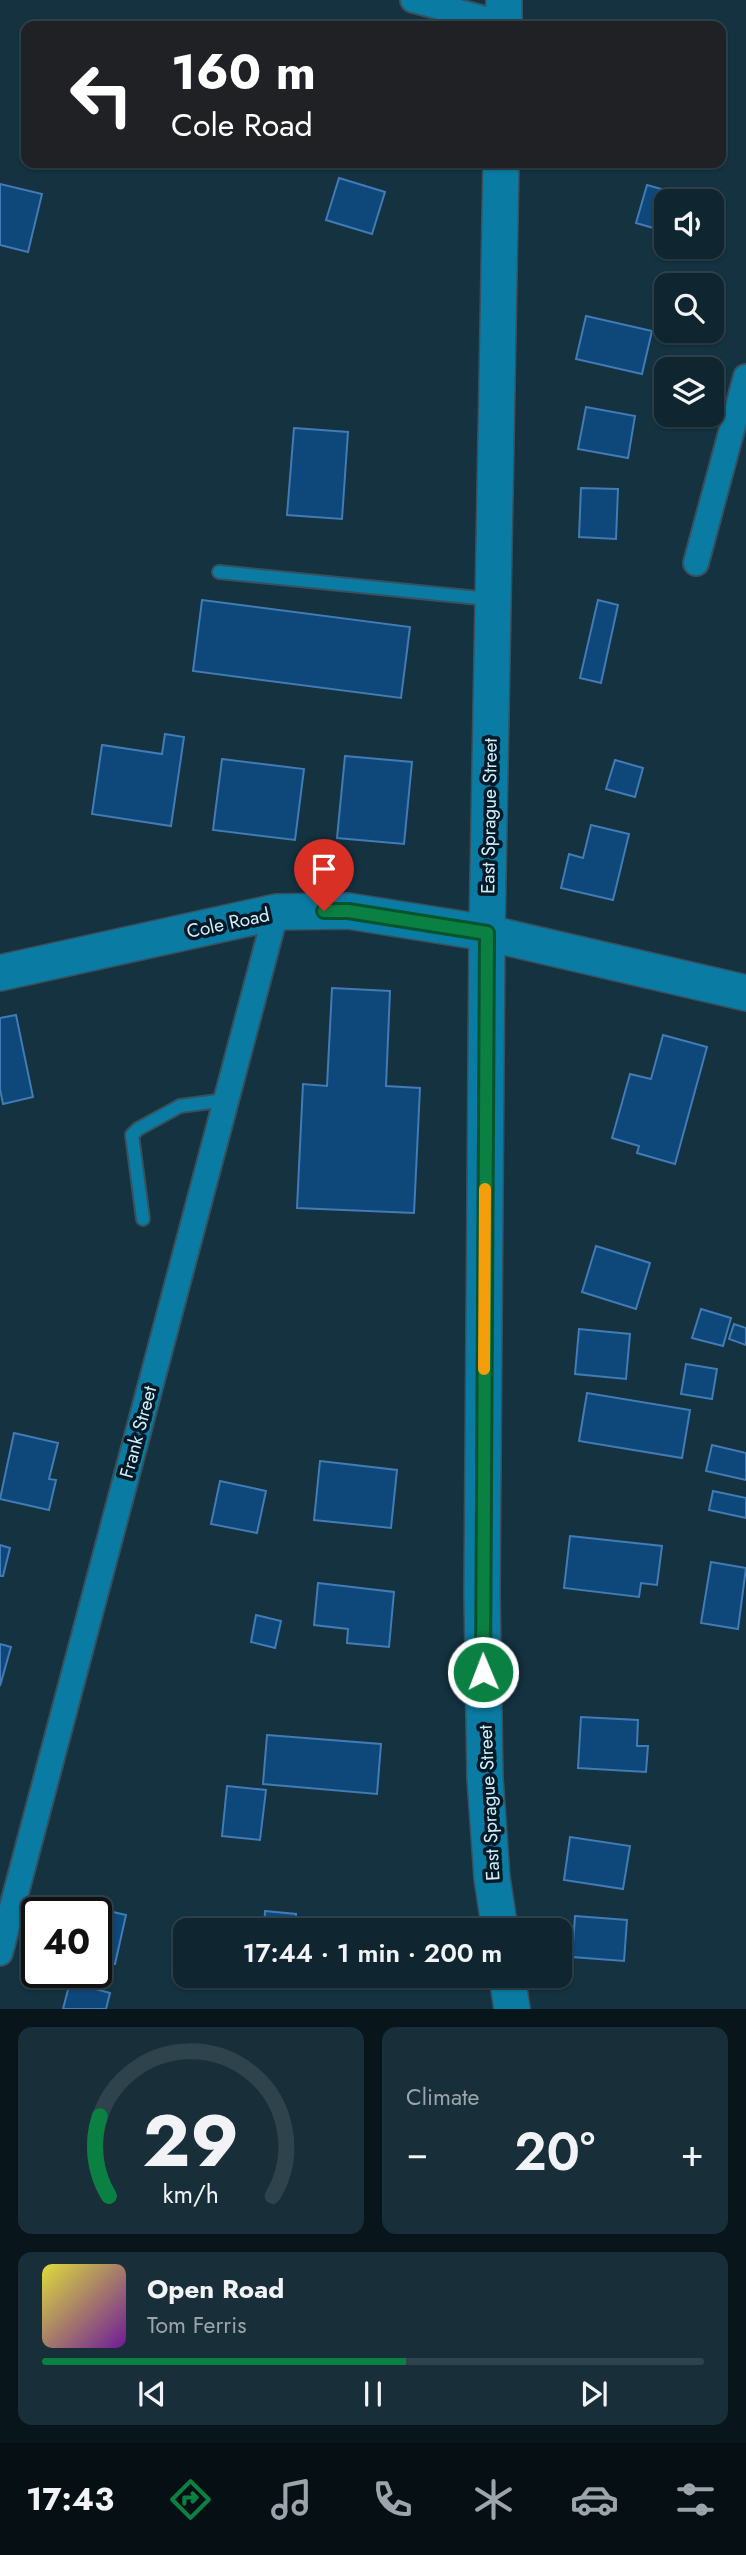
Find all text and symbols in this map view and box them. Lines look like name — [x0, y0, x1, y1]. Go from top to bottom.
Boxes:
text: 160 m — [171, 37, 316, 107]
icon: left — [56, 49, 147, 140]
text: Cole Road — [171, 102, 313, 148]
map controls — [654, 189, 724, 427]
button: sound — [654, 189, 724, 259]
button: search — [654, 273, 724, 343]
button: layers — [654, 357, 724, 427]
street label: East Sprague Street — [474, 737, 504, 894]
pin — [294, 839, 354, 911]
icon: arrive — [305, 850, 343, 888]
street label: Cole Road — [184, 901, 272, 945]
street label: Frank Street — [113, 1383, 163, 1481]
position arrow — [446, 1635, 520, 1709]
street label: East Sprague Street — [471, 1724, 507, 1882]
speed limit sign: 40 — [21, 1897, 112, 1988]
text: 17:44 · 1 min · 200 m — [243, 1934, 502, 1972]
text: Climate — [406, 2080, 479, 2114]
text: 29 — [143, 2089, 239, 2194]
text: 20° — [514, 2114, 595, 2190]
text: − — [406, 2125, 428, 2180]
text: + — [681, 2125, 704, 2180]
text: km/h — [163, 2176, 219, 2212]
text: Open Road — [147, 2270, 284, 2308]
text: Tom Ferris — [147, 2308, 246, 2342]
icon: previous — [133, 2375, 171, 2413]
icon: pause — [354, 2375, 392, 2413]
icon: next — [575, 2375, 613, 2413]
icon: directions — [166, 2475, 215, 2524]
icon: music — [267, 2475, 316, 2524]
icon: phone — [368, 2475, 417, 2524]
icon: climate — [469, 2475, 518, 2524]
icon: car — [570, 2475, 619, 2524]
icon: filters — [671, 2475, 720, 2524]
text: 17:43 — [26, 2476, 114, 2522]

